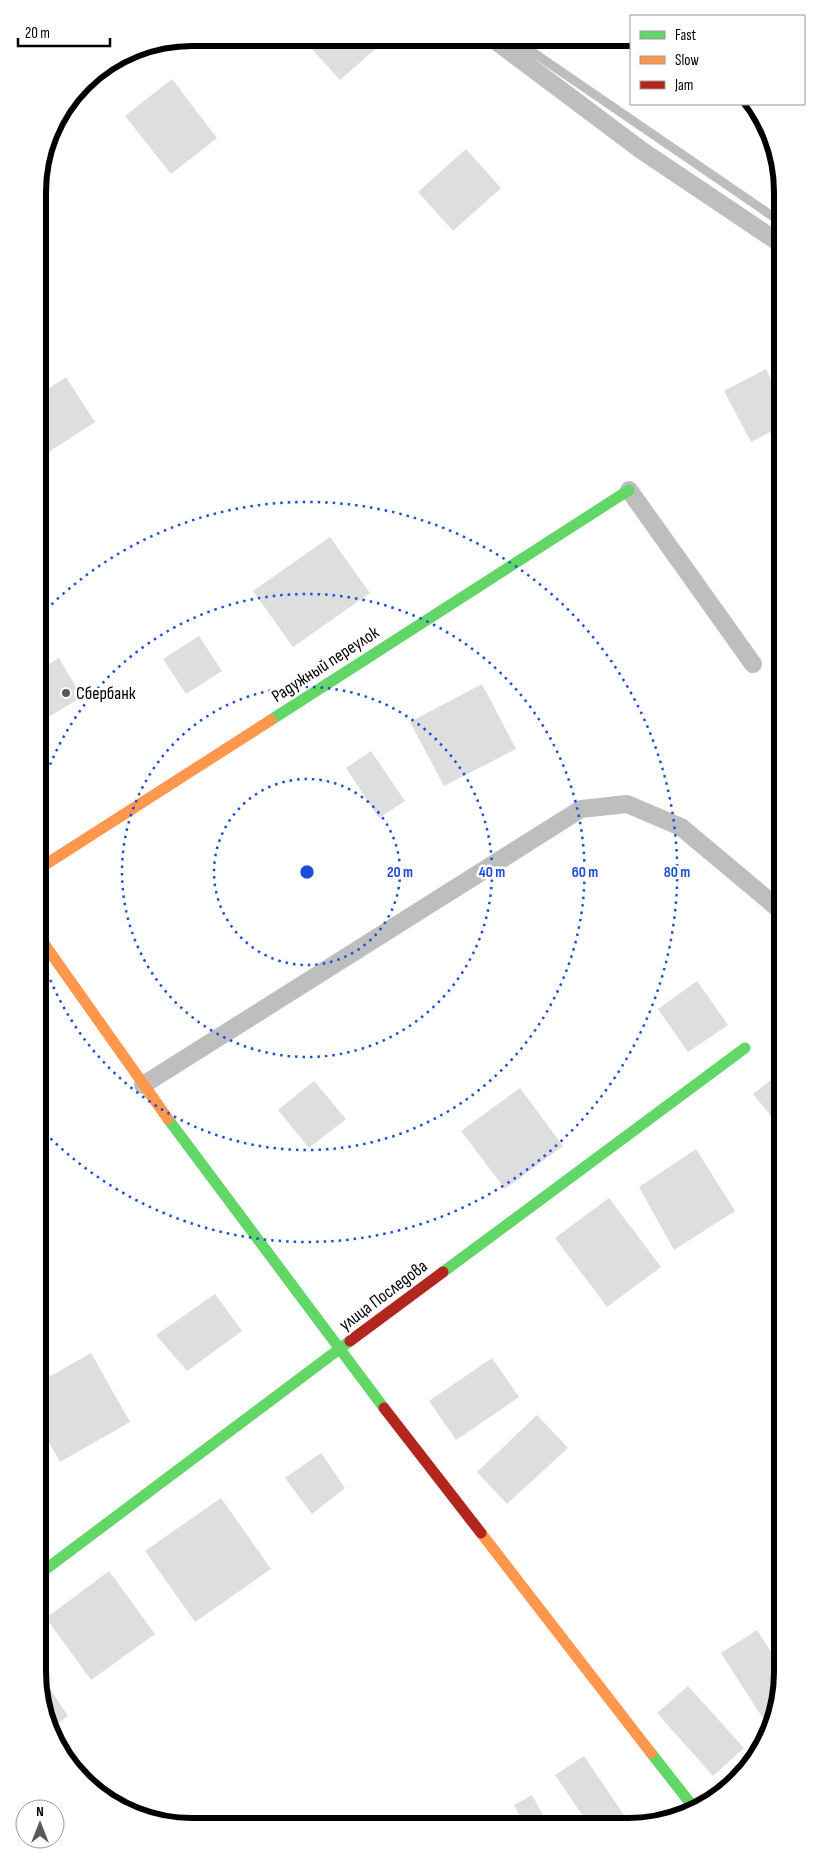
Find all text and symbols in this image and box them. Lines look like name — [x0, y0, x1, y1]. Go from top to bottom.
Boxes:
scale bar — [18, 15, 110, 47]
legend — [630, 15, 805, 105]
text: 20 m — [25, 24, 50, 43]
text: Fast — [675, 26, 697, 45]
text: Slow — [675, 51, 699, 70]
text: Jam — [674, 76, 693, 95]
street label: Радужный переулок — [268, 622, 383, 707]
place label: Сбербанк — [76, 683, 136, 704]
marker: Сбербанк — [60, 687, 72, 699]
centre of rings — [298, 863, 316, 881]
text: 20 m — [387, 863, 413, 882]
text: 40 m — [479, 863, 505, 882]
text: 60 m — [572, 863, 598, 882]
text: 80 m — [664, 863, 690, 882]
street label: улица Последова — [335, 1255, 431, 1335]
north arrow — [15, 1799, 65, 1849]
text: N — [36, 1803, 44, 1820]

